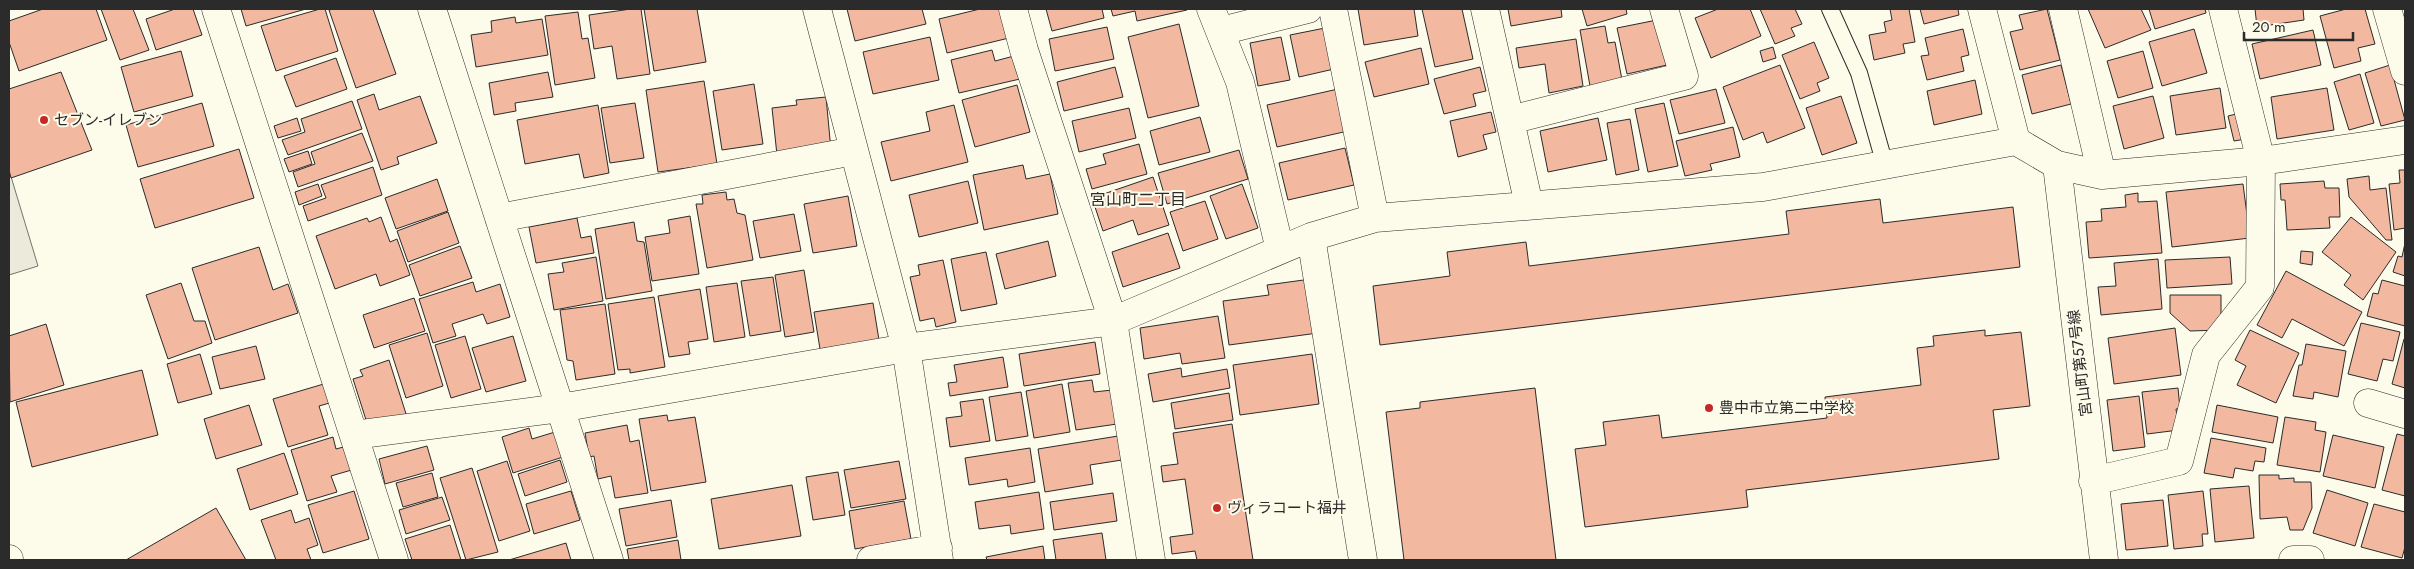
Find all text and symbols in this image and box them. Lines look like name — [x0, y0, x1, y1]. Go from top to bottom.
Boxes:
scale bar — [2244, 10, 2353, 42]
text: 20 m — [2252, 16, 2286, 38]
place label: セブン-イレブン — [54, 109, 162, 131]
marker: セブン-イレブン — [38, 114, 50, 126]
district label: 宮山町二丁目 — [1090, 188, 1186, 211]
street label: 宮山町第５７号線 — [2063, 308, 2097, 418]
place label: 豊中市立第二中学校 — [1719, 397, 1854, 419]
marker: 豊中市立第二中学校 — [1703, 402, 1715, 414]
place label: ヴィラコート福井 — [1227, 497, 1347, 519]
marker: ヴィラコート福井 — [1211, 502, 1223, 514]

